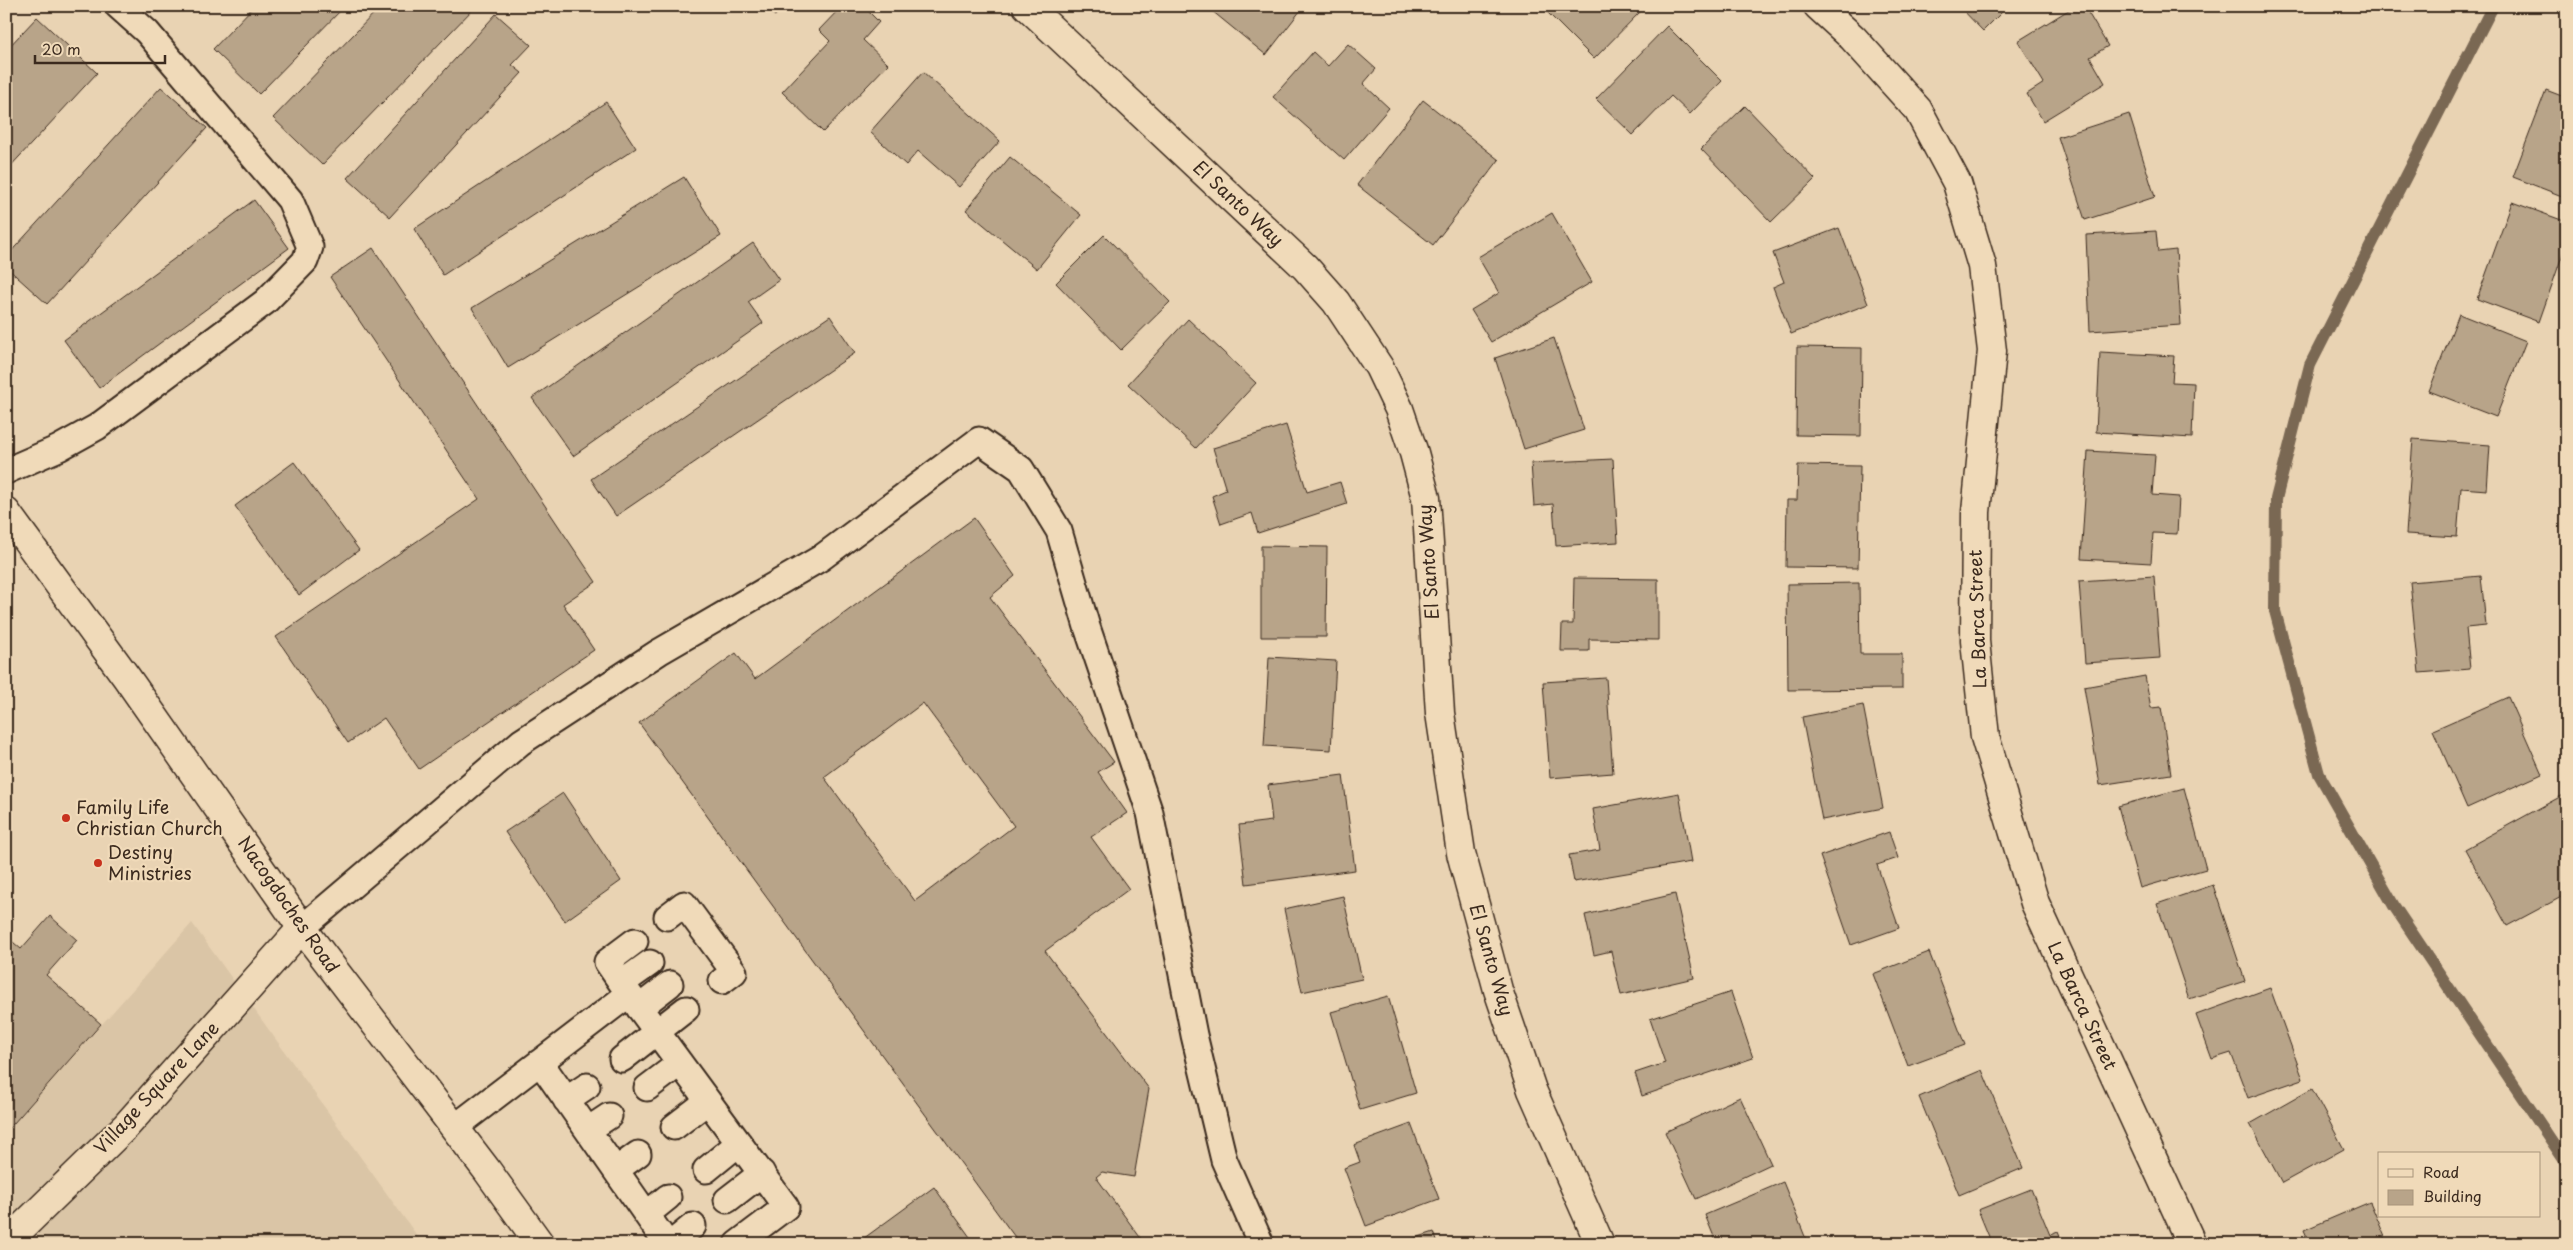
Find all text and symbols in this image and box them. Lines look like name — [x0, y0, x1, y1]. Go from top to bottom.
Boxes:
scale bar — [35, 32, 165, 64]
text: 20 m — [42, 37, 81, 60]
street label: El Santo Way — [1188, 154, 1290, 252]
street label: El Santo Way — [1410, 504, 1445, 621]
street label: La Barca Street — [1961, 549, 1992, 689]
place label: Family Life Christian Church — [76, 793, 223, 841]
marker: Family Life Christian Church — [60, 812, 72, 824]
street label: Nacogdoches Road — [232, 830, 347, 978]
place label: Destiny Ministries — [108, 838, 192, 886]
marker: Destiny Ministries — [92, 857, 104, 869]
street label: El Santo Way — [1464, 900, 1521, 1019]
street label: La Barca Street — [2042, 937, 2125, 1074]
street label: Village Square Lane — [87, 1014, 225, 1160]
legend — [2378, 1152, 2540, 1218]
text: Road — [2423, 1160, 2459, 1183]
text: Building — [2423, 1184, 2482, 1207]

